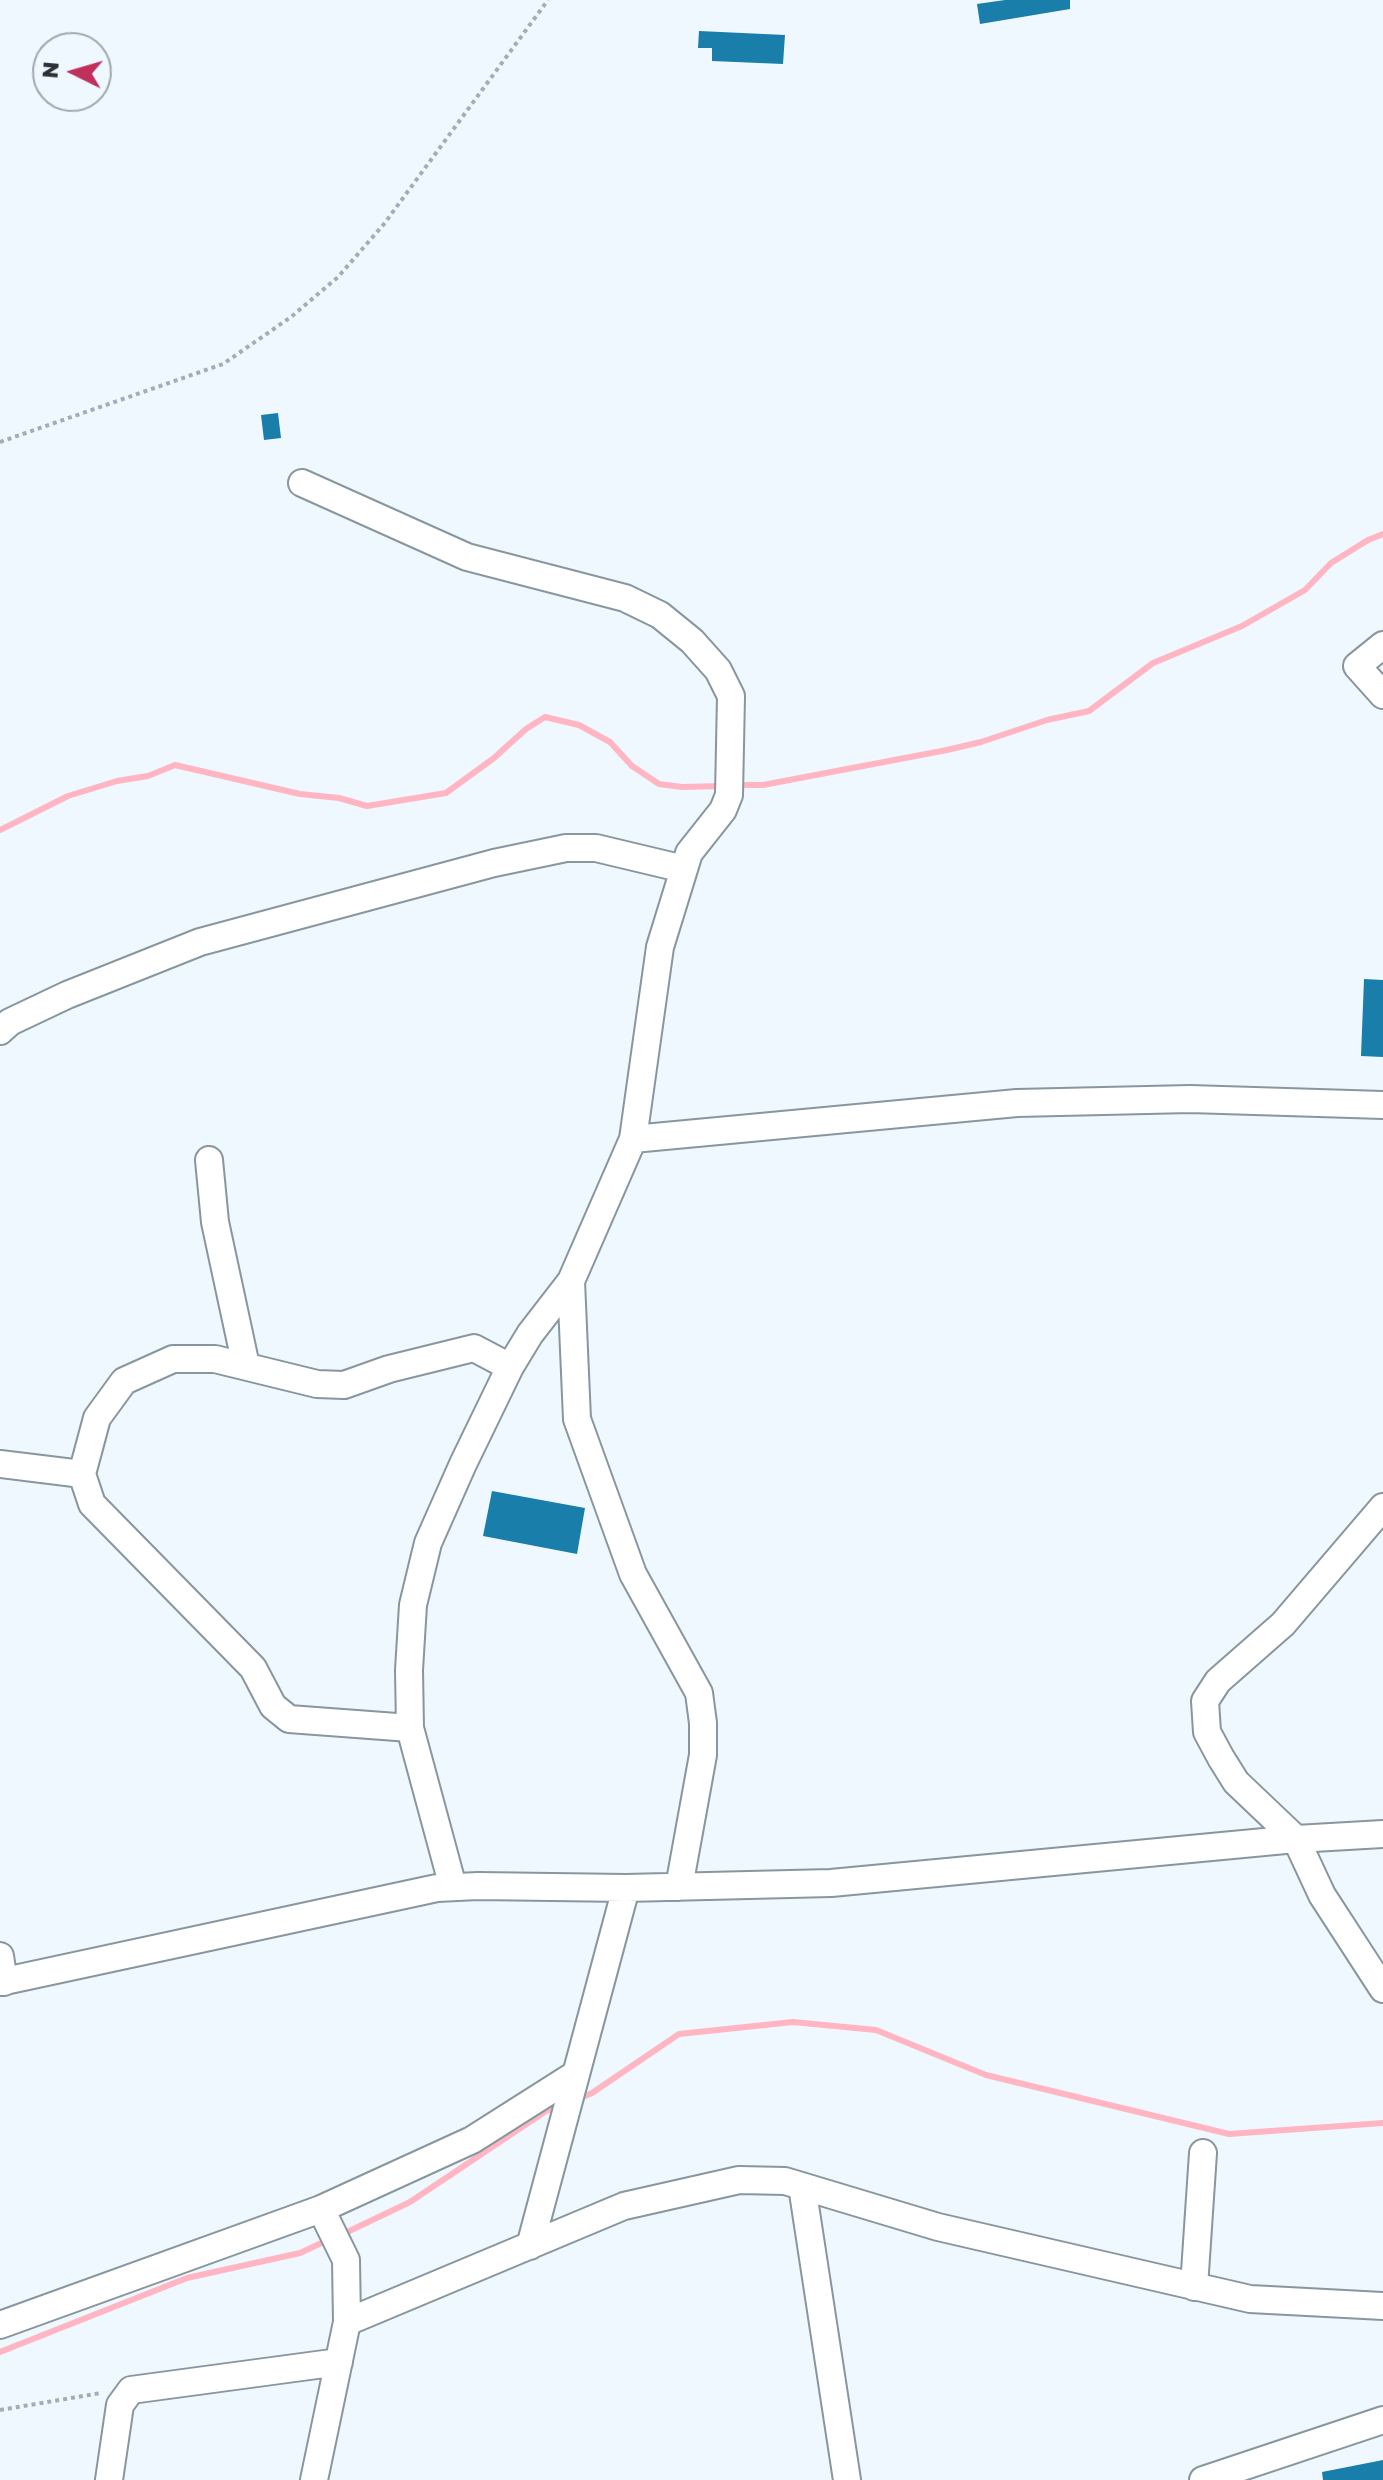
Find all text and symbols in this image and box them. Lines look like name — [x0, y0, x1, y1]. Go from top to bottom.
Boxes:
north arrow — [32, 32, 112, 112]
text: N — [35, 61, 64, 80]

